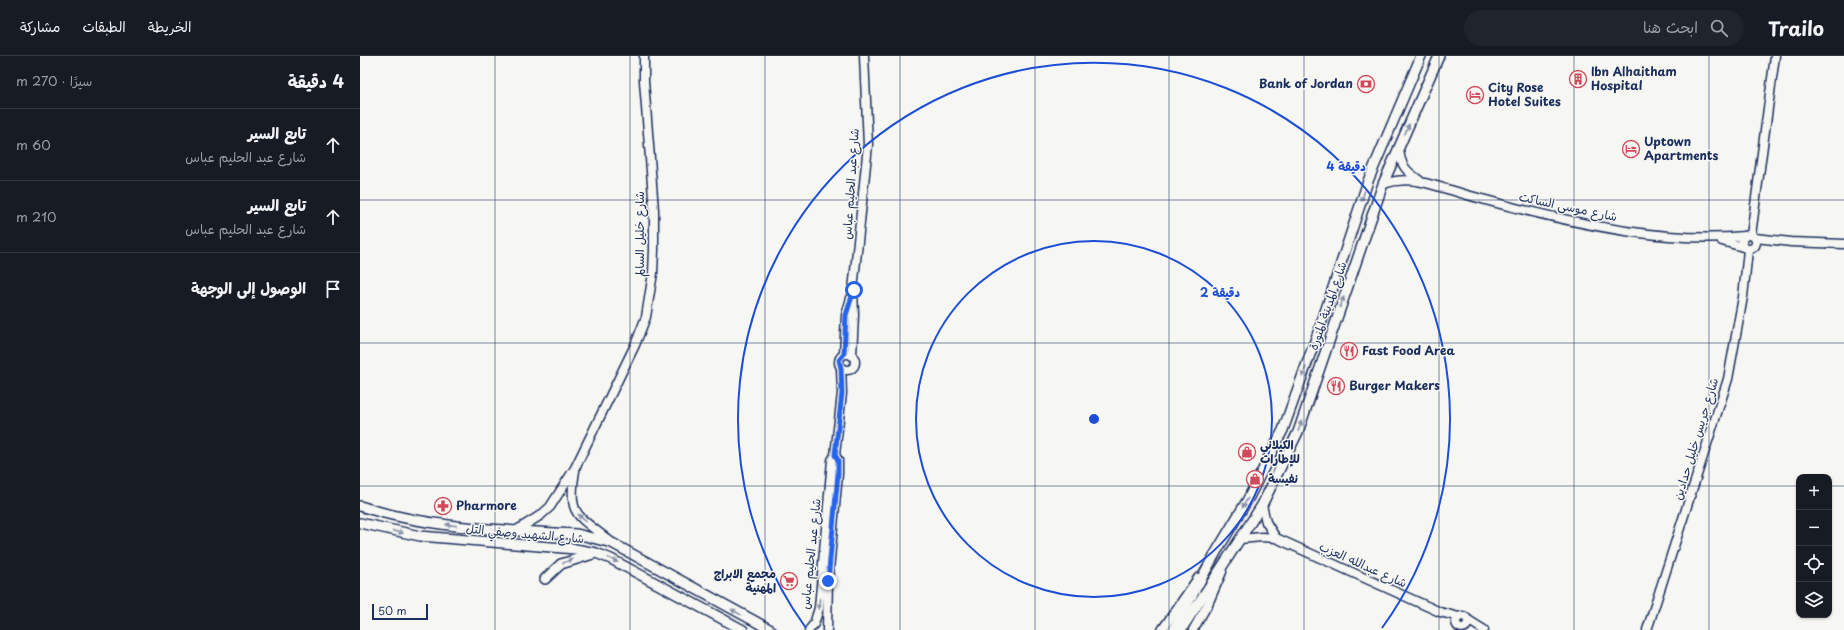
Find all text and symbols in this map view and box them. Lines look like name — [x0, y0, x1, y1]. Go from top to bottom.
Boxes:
search box — [1464, 10, 1744, 46]
text: Trailo — [1768, 14, 1824, 42]
text: ابحث هنا — [1643, 15, 1698, 38]
text: مشاركة — [20, 16, 60, 37]
text: الطبقات — [82, 16, 126, 37]
text: الخريطة — [148, 16, 191, 37]
icon: search — [1708, 17, 1730, 39]
place label: Ibn Alhaitham Hospital — [1591, 62, 1677, 94]
text: 4 دقيقة — [288, 68, 344, 94]
building icon: Ibn Alhaitham Hospital — [1568, 69, 1588, 89]
text: سيرًا · 270 m — [16, 71, 92, 90]
place label: Bank of Jordan — [1259, 74, 1353, 92]
bank icon: Bank of Jordan — [1356, 74, 1376, 94]
place label: City Rose Hotel Suites — [1488, 78, 1561, 110]
hotel icon: City Rose Hotel Suites — [1465, 85, 1485, 105]
text: تابع السير — [248, 121, 306, 144]
one-way arrow — [1404, 123, 1410, 134]
street label: شارع عبد الحليم عباس — [837, 128, 864, 240]
place label: Uptown Apartments — [1644, 132, 1719, 164]
icon: ahead — [322, 134, 344, 156]
text: 60 m — [16, 135, 51, 154]
hotel icon: Uptown Apartments — [1621, 139, 1641, 159]
text: شارع عبد الحليم عباس — [185, 147, 306, 166]
text: 4 دقيقة — [1326, 157, 1366, 175]
street label: شارع موسى الساكت — [1517, 187, 1619, 226]
one-way arrow — [1360, 190, 1366, 202]
street label: شارع خليل السالم — [630, 191, 650, 277]
text: تابع السير — [248, 193, 306, 216]
icon: ahead — [322, 206, 344, 228]
text: 210 m — [16, 207, 57, 226]
text: شارع عبد الحليم عباس — [185, 219, 306, 238]
street label: شارع المدينة المنورة — [1303, 259, 1352, 353]
text: الوصول إلى الوجهة — [191, 276, 306, 299]
icon: arrive — [322, 278, 344, 300]
route start — [845, 281, 863, 299]
text: 2 دقيقة — [1200, 283, 1240, 301]
one-way arrow — [1339, 296, 1345, 308]
restaurant icon: Fast Food Area — [1339, 341, 1359, 361]
place label: Fast Food Area — [1362, 341, 1455, 359]
one-way arrow — [1300, 366, 1306, 378]
street label: شارع جريس خليل حدادين — [1668, 375, 1723, 502]
restaurant icon: Burger Makers — [1326, 376, 1346, 396]
place label: Burger Makers — [1349, 376, 1440, 394]
centre of rings — [1087, 412, 1101, 426]
one-way arrow — [1297, 419, 1303, 431]
place label: الكيلاني للإطارات — [1260, 435, 1300, 467]
shop icon: الكيلاني للإطارات — [1237, 442, 1257, 462]
shop icon: نفيسة — [1245, 469, 1265, 489]
place label: نفيسة — [1268, 469, 1298, 487]
map controls — [1796, 474, 1832, 618]
button: + — [1796, 474, 1832, 510]
pharmacy icon: Pharmore — [433, 496, 453, 516]
place label: Pharmore — [456, 496, 517, 514]
one-way arrow — [1242, 497, 1249, 509]
street label: شارع عبد الحليم عباس — [795, 498, 826, 610]
button: − — [1796, 510, 1832, 546]
one-way arrow — [577, 514, 587, 523]
street label: شارع الشهيد وصفي التل — [465, 519, 585, 550]
one-way arrow — [445, 522, 457, 528]
one-way arrow — [392, 529, 404, 535]
street label: شارع عبدالله العزب — [1316, 537, 1410, 592]
button: locate — [1796, 546, 1832, 582]
one-way arrow — [607, 557, 618, 563]
one-way arrow — [562, 558, 574, 564]
place label: مجمع الابراج المهنية — [714, 564, 776, 596]
supermarket icon: مجمع الابراج المهنية — [779, 571, 799, 591]
route end — [819, 572, 837, 590]
button: layers — [1796, 582, 1832, 618]
one-way arrow — [815, 598, 822, 611]
scale bar — [372, 602, 428, 621]
text: 50 m — [378, 602, 407, 619]
one-way arrow — [730, 608, 742, 615]

